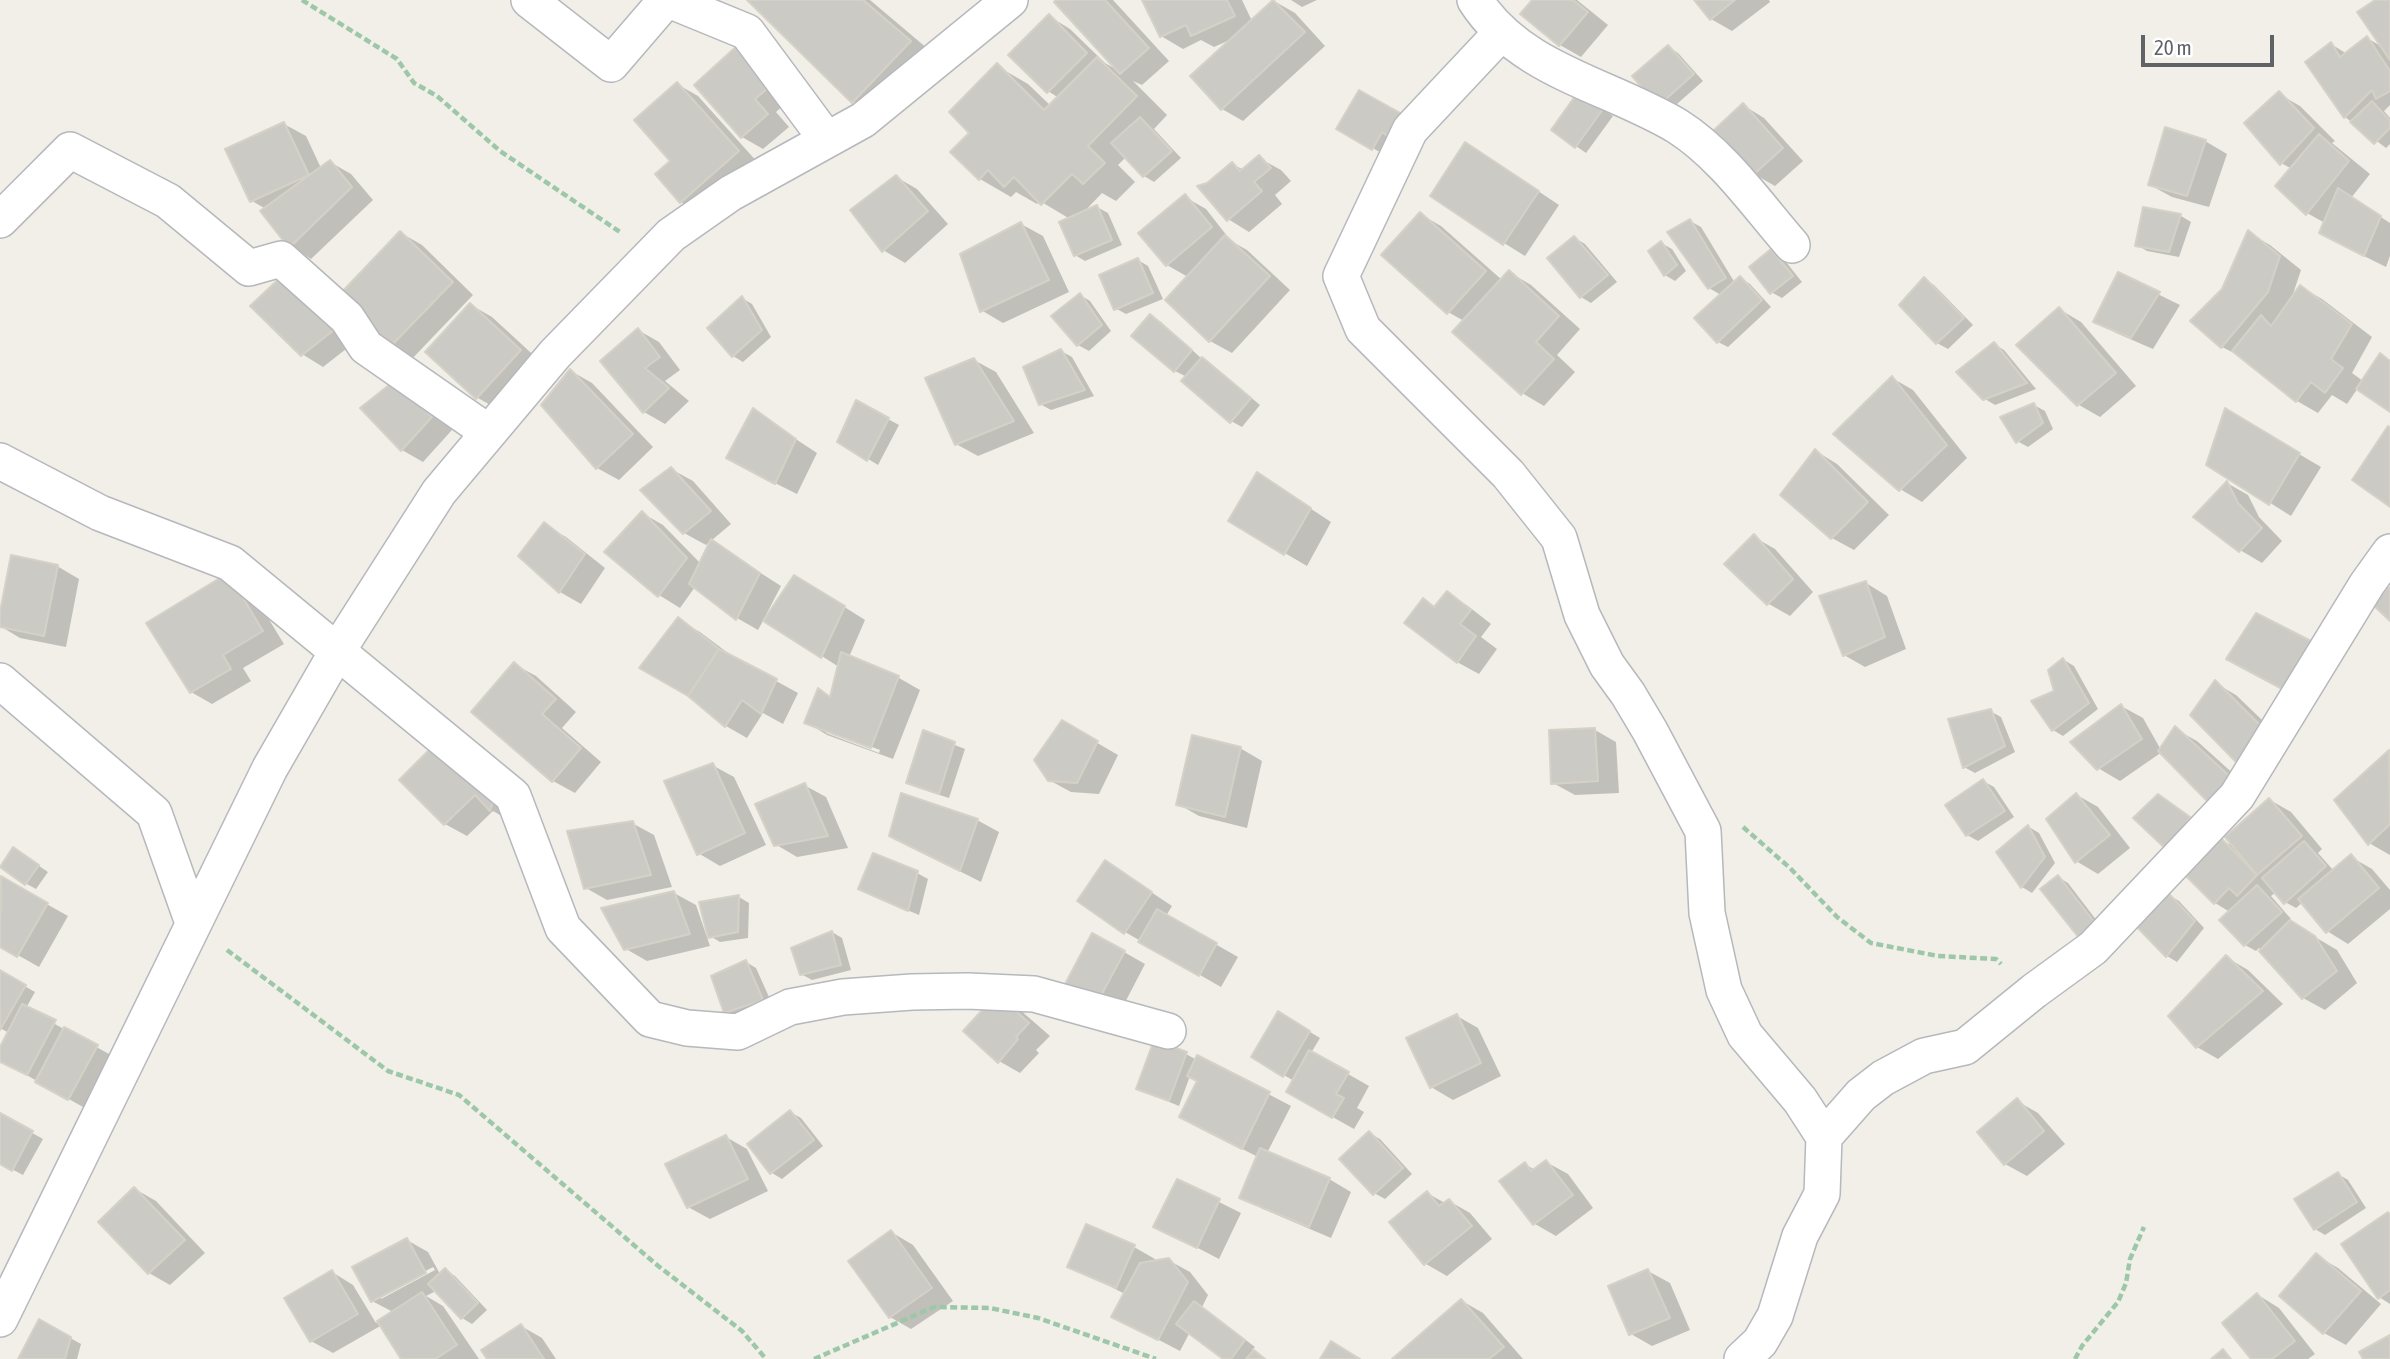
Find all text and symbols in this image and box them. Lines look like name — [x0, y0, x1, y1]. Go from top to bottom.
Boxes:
scale bar — [2145, 21, 2278, 65]
text: 20 m — [2154, 35, 2192, 59]

